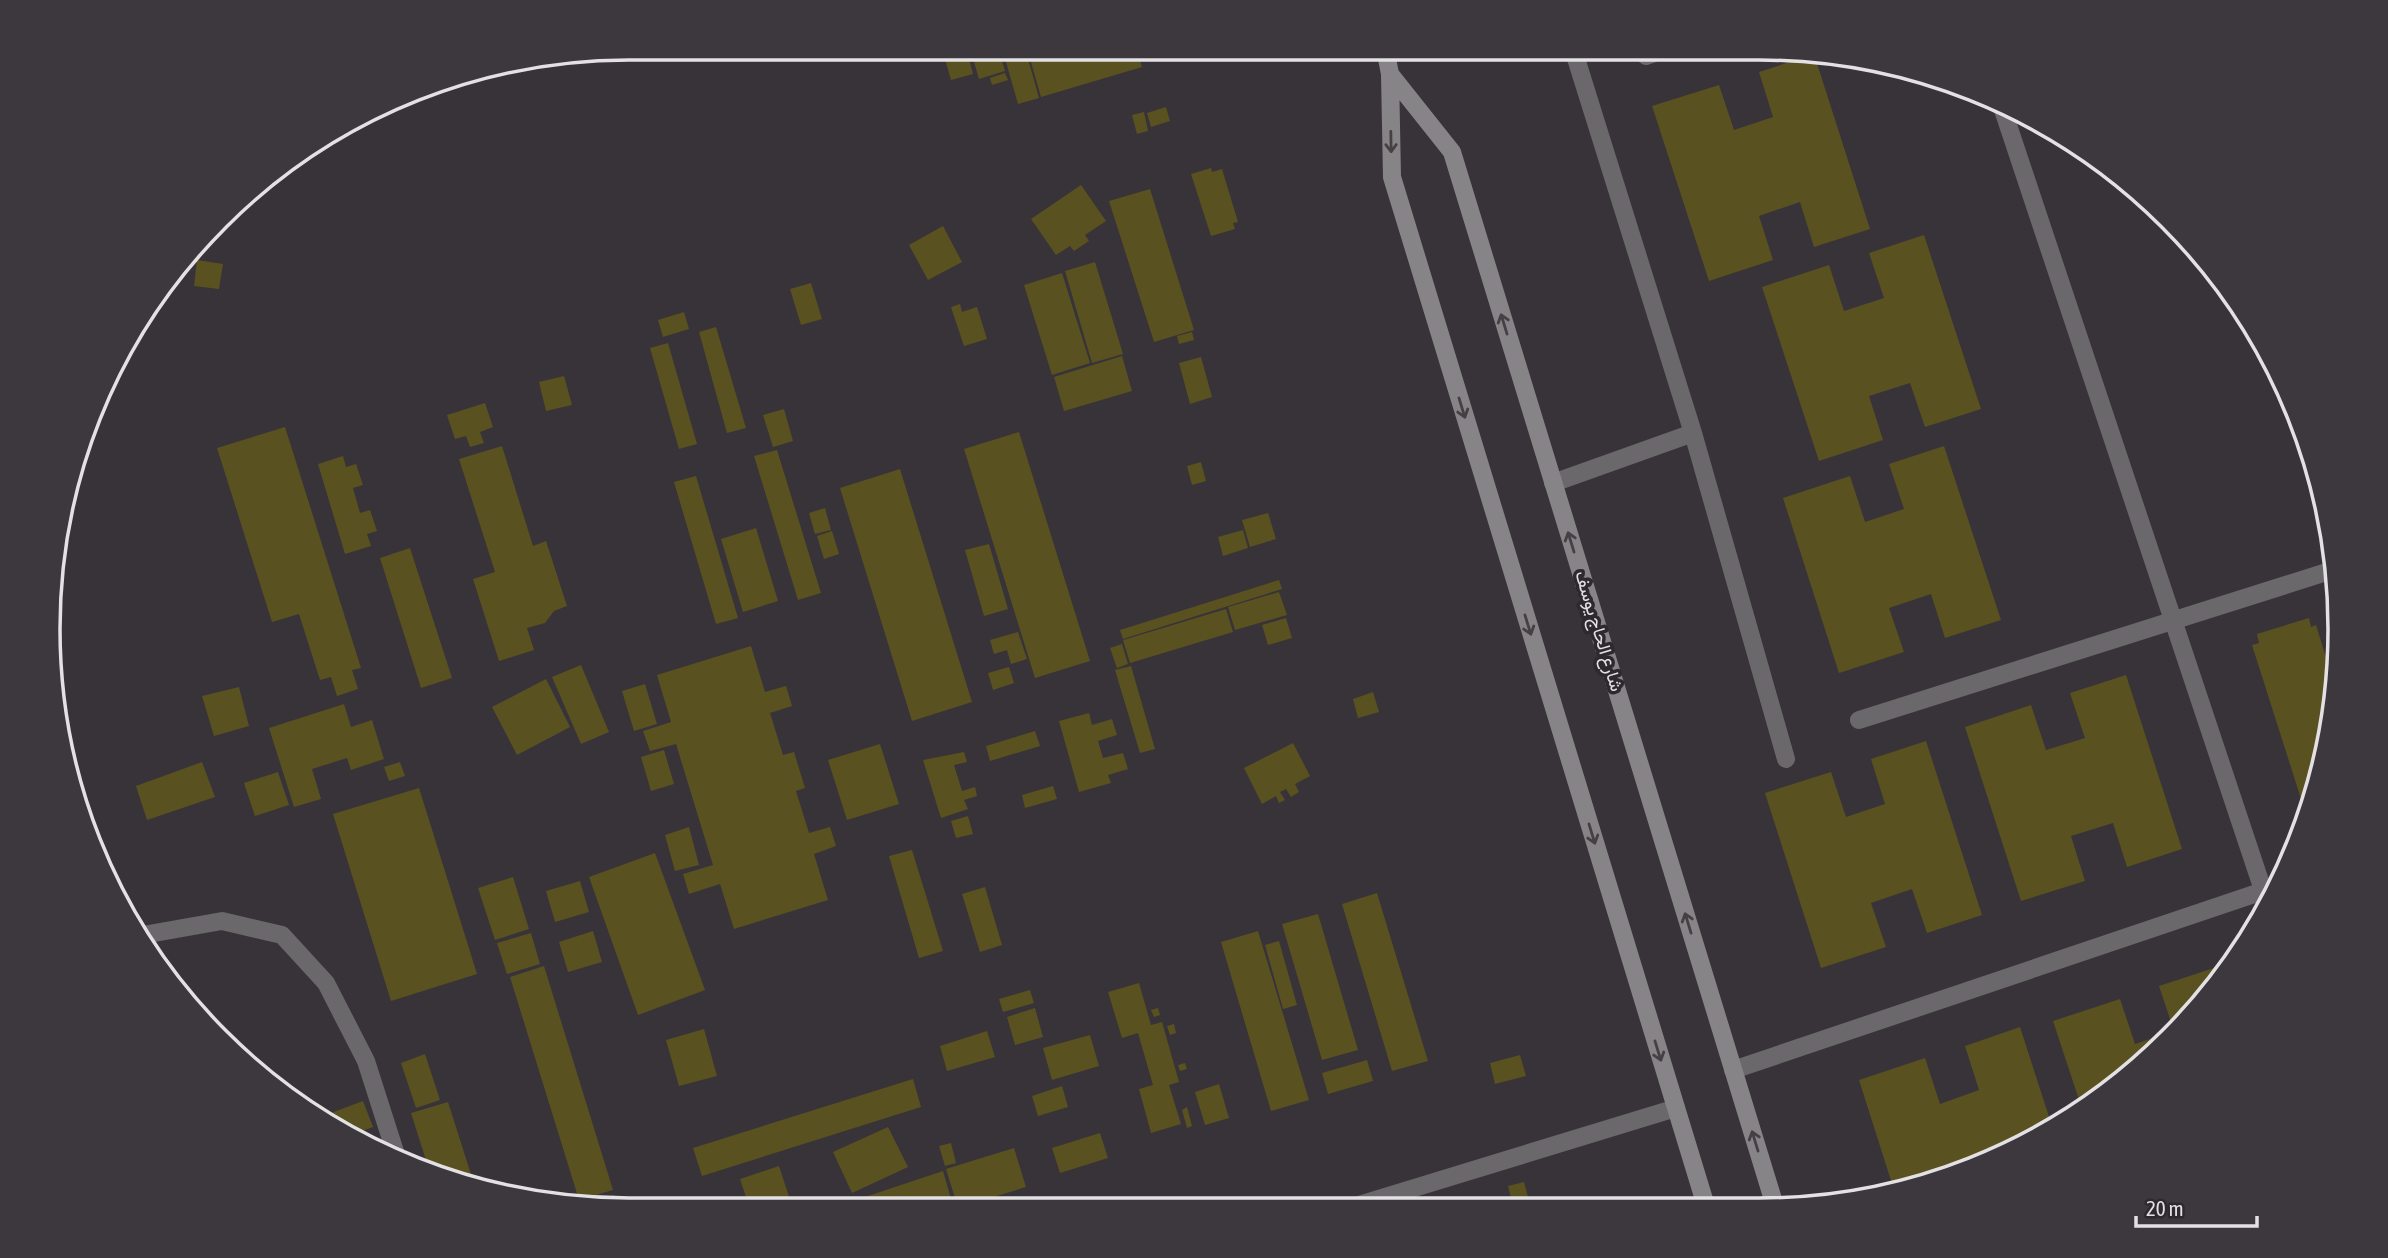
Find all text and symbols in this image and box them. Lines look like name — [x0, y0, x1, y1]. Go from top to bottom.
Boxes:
one-way arrow — [1384, 130, 1398, 153]
one-way arrow — [1497, 314, 1510, 336]
one-way arrow — [1457, 397, 1470, 419]
one-way arrow — [1564, 531, 1577, 553]
street label: شارع الحاج يوسف — [1569, 568, 1628, 694]
one-way arrow — [1523, 614, 1536, 636]
one-way arrow — [1586, 822, 1599, 844]
one-way arrow — [1681, 912, 1694, 934]
one-way arrow — [1653, 1040, 1666, 1062]
one-way arrow — [1748, 1130, 1760, 1152]
scale bar — [2136, 1184, 2257, 1228]
text: 20 m — [2146, 1196, 2184, 1220]

